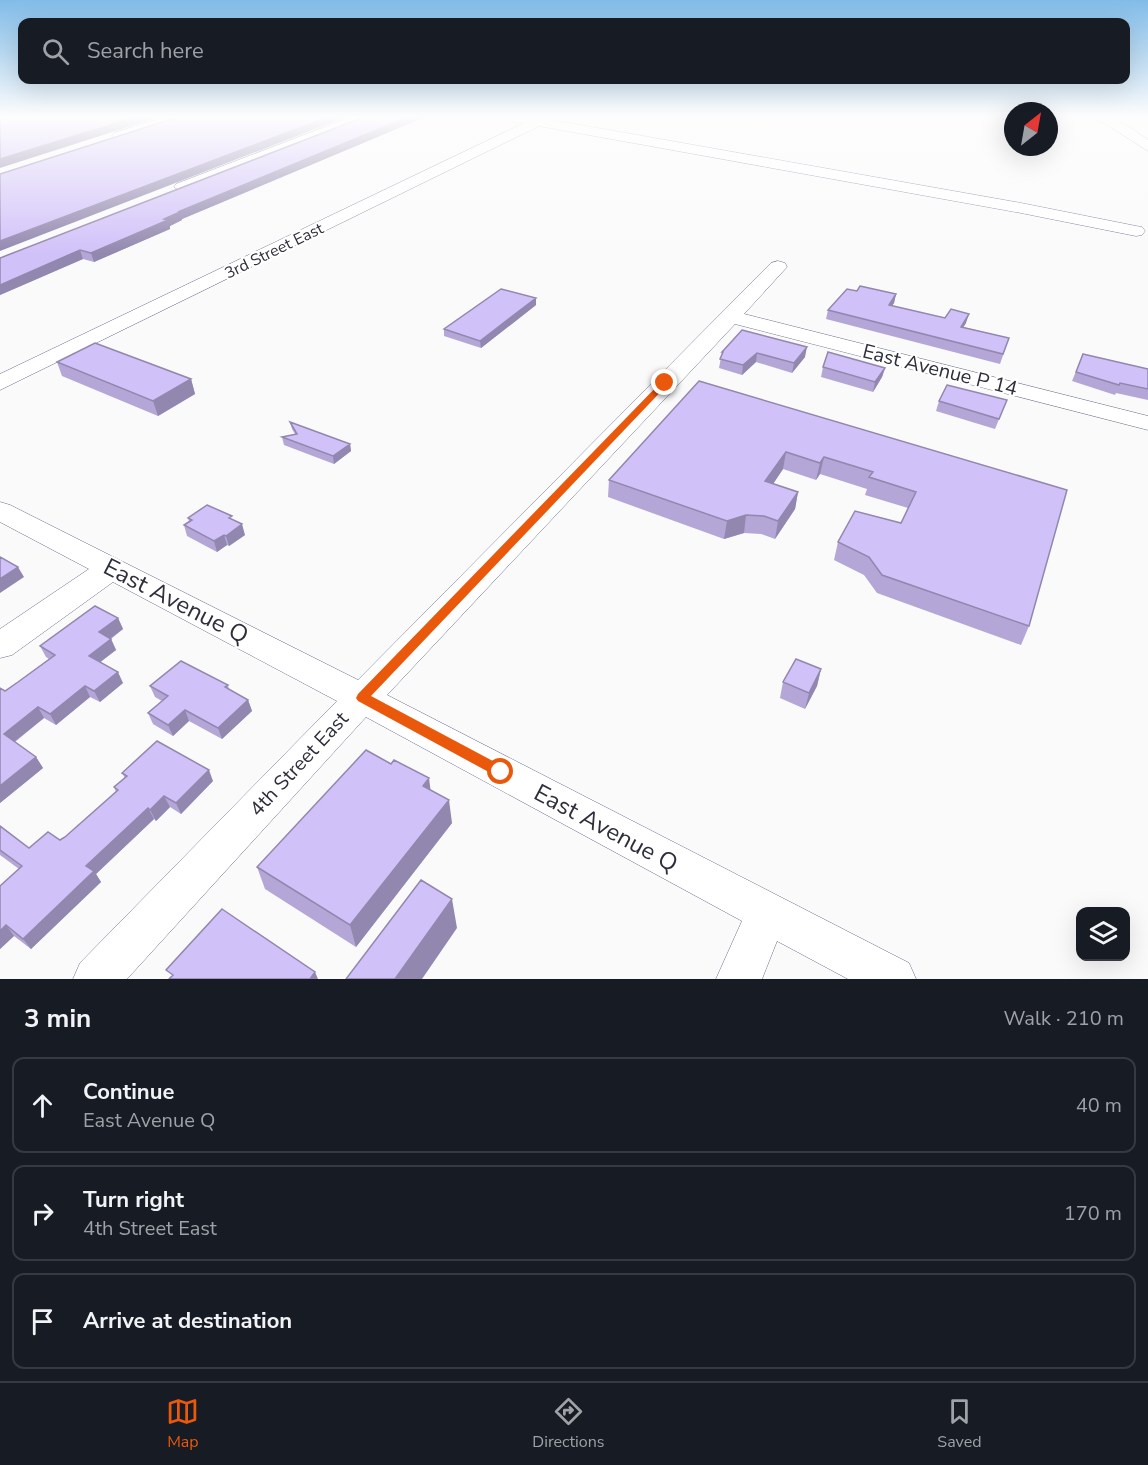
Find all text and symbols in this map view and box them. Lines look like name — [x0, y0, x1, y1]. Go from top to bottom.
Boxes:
search box — [18, 18, 1130, 84]
icon: search — [39, 35, 72, 68]
text: Search here — [87, 36, 204, 66]
north arrow — [1004, 102, 1058, 156]
street label: 3rd Street East — [221, 217, 327, 284]
street label: East Avenue P 14 — [860, 338, 1020, 402]
route end — [651, 369, 677, 395]
street label: East Avenue Q — [98, 551, 254, 651]
street label: 4th Street East — [243, 705, 355, 822]
route start — [487, 758, 513, 784]
street label: East Avenue Q — [528, 777, 684, 879]
map controls — [1076, 907, 1130, 961]
button: layers — [1076, 907, 1130, 961]
text: 3 min — [24, 1001, 91, 1036]
text: Walk · 210 m — [1004, 1005, 1124, 1032]
text: Continue — [83, 1077, 174, 1107]
icon: ahead — [26, 1089, 59, 1122]
text: 40 m — [1076, 1092, 1122, 1119]
text: East Avenue Q — [83, 1107, 215, 1134]
text: Turn right — [83, 1185, 184, 1215]
icon: right — [26, 1197, 59, 1230]
text: 170 m — [1064, 1200, 1122, 1227]
text: 4th Street East — [83, 1215, 217, 1242]
icon: arrive — [26, 1305, 59, 1338]
text: Arrive at destination — [83, 1306, 292, 1336]
tab: Map — [166, 1395, 199, 1453]
tab: Directions — [532, 1395, 604, 1453]
tab: Saved — [937, 1395, 982, 1453]

